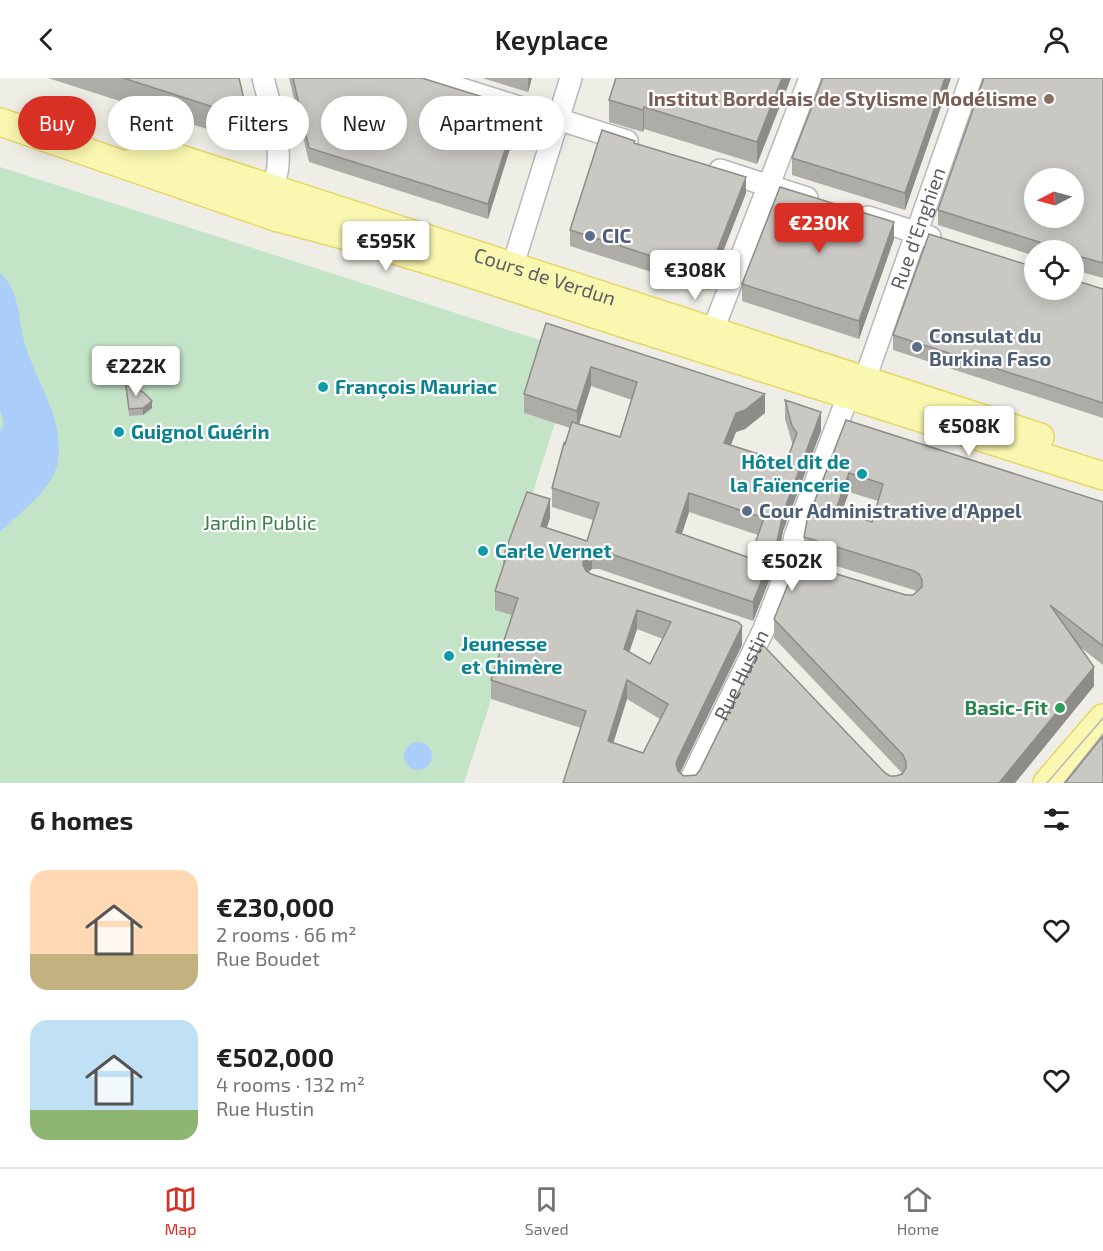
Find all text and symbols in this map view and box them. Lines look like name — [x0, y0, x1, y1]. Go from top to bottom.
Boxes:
icon: back — [30, 23, 63, 56]
text: Keyplace — [495, 23, 608, 55]
icon: person — [1040, 23, 1073, 56]
place label: Institut Bordelais de Stylisme Modélisme — [648, 86, 1037, 111]
marker: Institut Bordelais de Stylisme Modélisme — [1042, 92, 1056, 106]
chip: Buy — [18, 96, 96, 150]
chip: Rent — [108, 96, 194, 150]
chip: Filters — [206, 96, 309, 150]
chip: New — [321, 96, 407, 150]
chip: Apartment — [419, 96, 564, 150]
street label: Rue d'Enghien — [885, 164, 950, 292]
north arrow — [1024, 168, 1084, 228]
map controls — [1024, 168, 1084, 300]
pin: €230K — [777, 203, 861, 254]
text: €230K — [788, 210, 850, 234]
pin: €595K — [344, 221, 428, 272]
place label: CIC — [602, 223, 632, 247]
text: €595K — [356, 228, 416, 252]
marker: CIC — [583, 229, 597, 243]
button: locate — [1024, 240, 1084, 300]
street label: Cours de Verdun — [471, 242, 619, 310]
pin: €308K — [653, 250, 737, 301]
text: €308K — [664, 257, 726, 281]
place label: Consulat du Burkina Faso — [929, 323, 1051, 370]
marker: Consulat du Burkina Faso — [910, 340, 924, 354]
pin: €222K — [94, 346, 178, 397]
text: €222K — [106, 353, 166, 377]
place label: François Mauriac — [335, 374, 497, 399]
marker: François Mauriac — [316, 380, 330, 394]
pin: €508K — [927, 406, 1011, 457]
text: €508K — [938, 413, 1000, 437]
place label: Guignol Guérin — [131, 419, 269, 443]
marker: Guignol Guérin — [112, 425, 126, 439]
place label: Hôtel dit de la Faïencerie — [730, 449, 850, 496]
marker: Hôtel dit de la Faïencerie — [855, 467, 869, 481]
place label: Cour Administrative d'Appel — [759, 498, 1022, 522]
marker: Cour Administrative d'Appel — [740, 504, 754, 518]
park label: Jardin Public — [203, 510, 317, 534]
place label: Carle Vernet — [495, 538, 612, 562]
pin: €502K — [750, 541, 834, 592]
marker: Carle Vernet — [476, 544, 490, 558]
text: €502K — [762, 548, 822, 572]
street label: Rue Hustin — [708, 625, 773, 724]
place label: Jeunesse et Chimère — [461, 631, 563, 678]
marker: Jeunesse et Chimère — [442, 649, 456, 663]
place label: Basic-Fit — [965, 695, 1048, 719]
marker: Basic-Fit — [1053, 701, 1067, 715]
icon: filters — [1040, 803, 1073, 836]
text: 6 homes — [30, 804, 133, 835]
text: €230,000 — [216, 891, 334, 922]
icon: home — [78, 894, 150, 966]
icon: heart — [1040, 914, 1073, 947]
text: 2 rooms · 66 m² — [216, 922, 357, 946]
text: Rue Boudet — [216, 946, 320, 970]
text: €502,000 — [216, 1041, 334, 1072]
icon: home — [78, 1044, 150, 1116]
icon: heart — [1040, 1064, 1073, 1097]
text: 4 rooms · 132 m² — [216, 1072, 365, 1096]
text: Rue Hustin — [216, 1096, 314, 1120]
tab: Map — [164, 1183, 197, 1238]
tab: Saved — [525, 1183, 569, 1238]
tab: Home — [897, 1183, 939, 1238]

